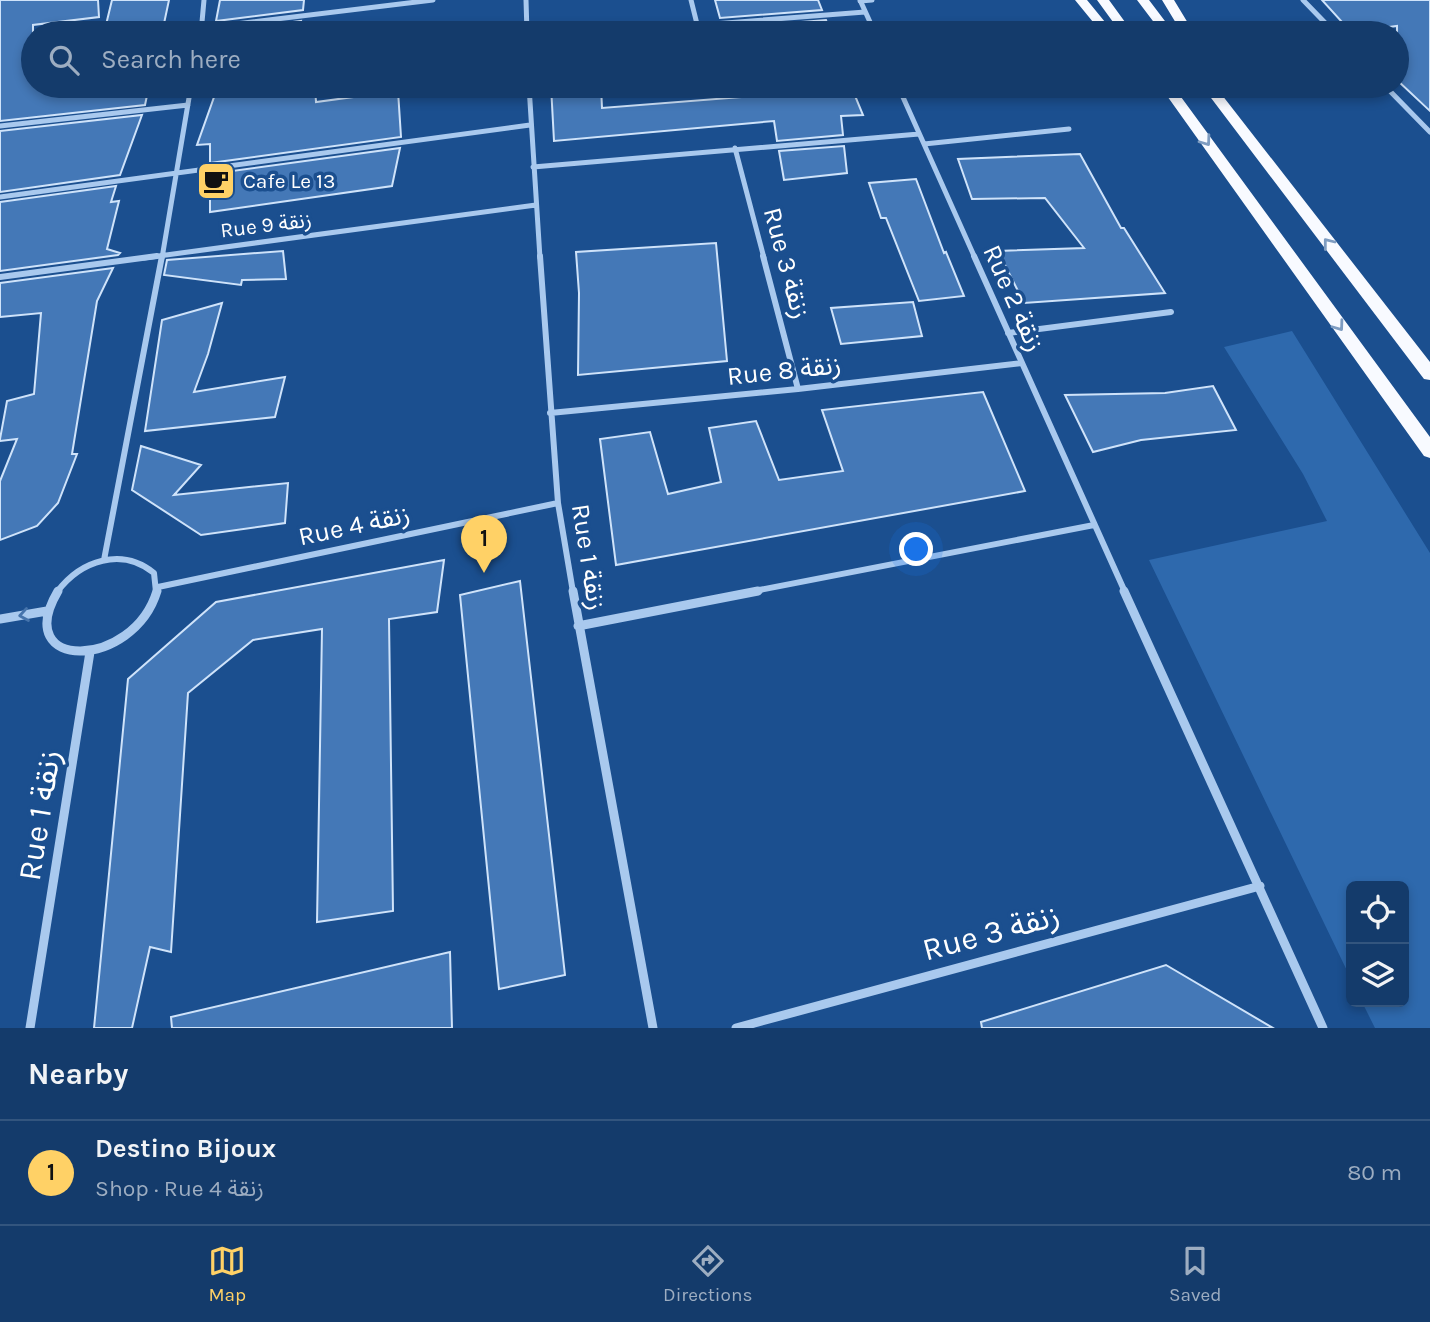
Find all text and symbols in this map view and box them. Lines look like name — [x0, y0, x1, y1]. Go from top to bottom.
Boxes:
search box — [21, 21, 1409, 98]
icon: search — [45, 41, 83, 79]
text: Search here — [101, 44, 241, 75]
one-way arrow — [1198, 133, 1210, 146]
cafe icon: Cafe Le 13 — [195, 160, 237, 202]
place label: Cafe Le 13 — [243, 169, 335, 193]
street label: Rue 3 زنقة — [757, 204, 816, 322]
street label: Rue 9 زنقة — [219, 207, 313, 243]
one-way arrow — [1324, 238, 1337, 250]
street label: Rue 2 زنقة — [976, 240, 1051, 356]
one-way arrow — [1331, 318, 1343, 330]
street label: Rue 8 زنقة — [725, 349, 843, 392]
street label: Rue 4 زنقة — [296, 499, 413, 552]
street label: Rue 1 زنقة — [565, 502, 612, 612]
pin: 1 — [461, 515, 507, 573]
your location — [899, 532, 933, 566]
one-way arrow — [18, 607, 30, 622]
street label: Rue 1 زنقة — [11, 747, 68, 883]
map controls — [1346, 881, 1409, 1007]
button: locate — [1346, 881, 1409, 944]
street label: Rue 3 زنقة — [919, 896, 1064, 969]
button: layers — [1346, 944, 1409, 1007]
text: Nearby — [28, 1056, 128, 1092]
text: Destino Bijoux — [95, 1133, 276, 1164]
text: 1 — [47, 1159, 55, 1186]
text: 80 m — [1347, 1159, 1402, 1186]
text: Shop · Rue 4 زنقة — [95, 1175, 264, 1202]
tab: Map — [208, 1242, 246, 1306]
tab: Directions — [663, 1242, 752, 1306]
tab: Saved — [1169, 1242, 1222, 1306]

